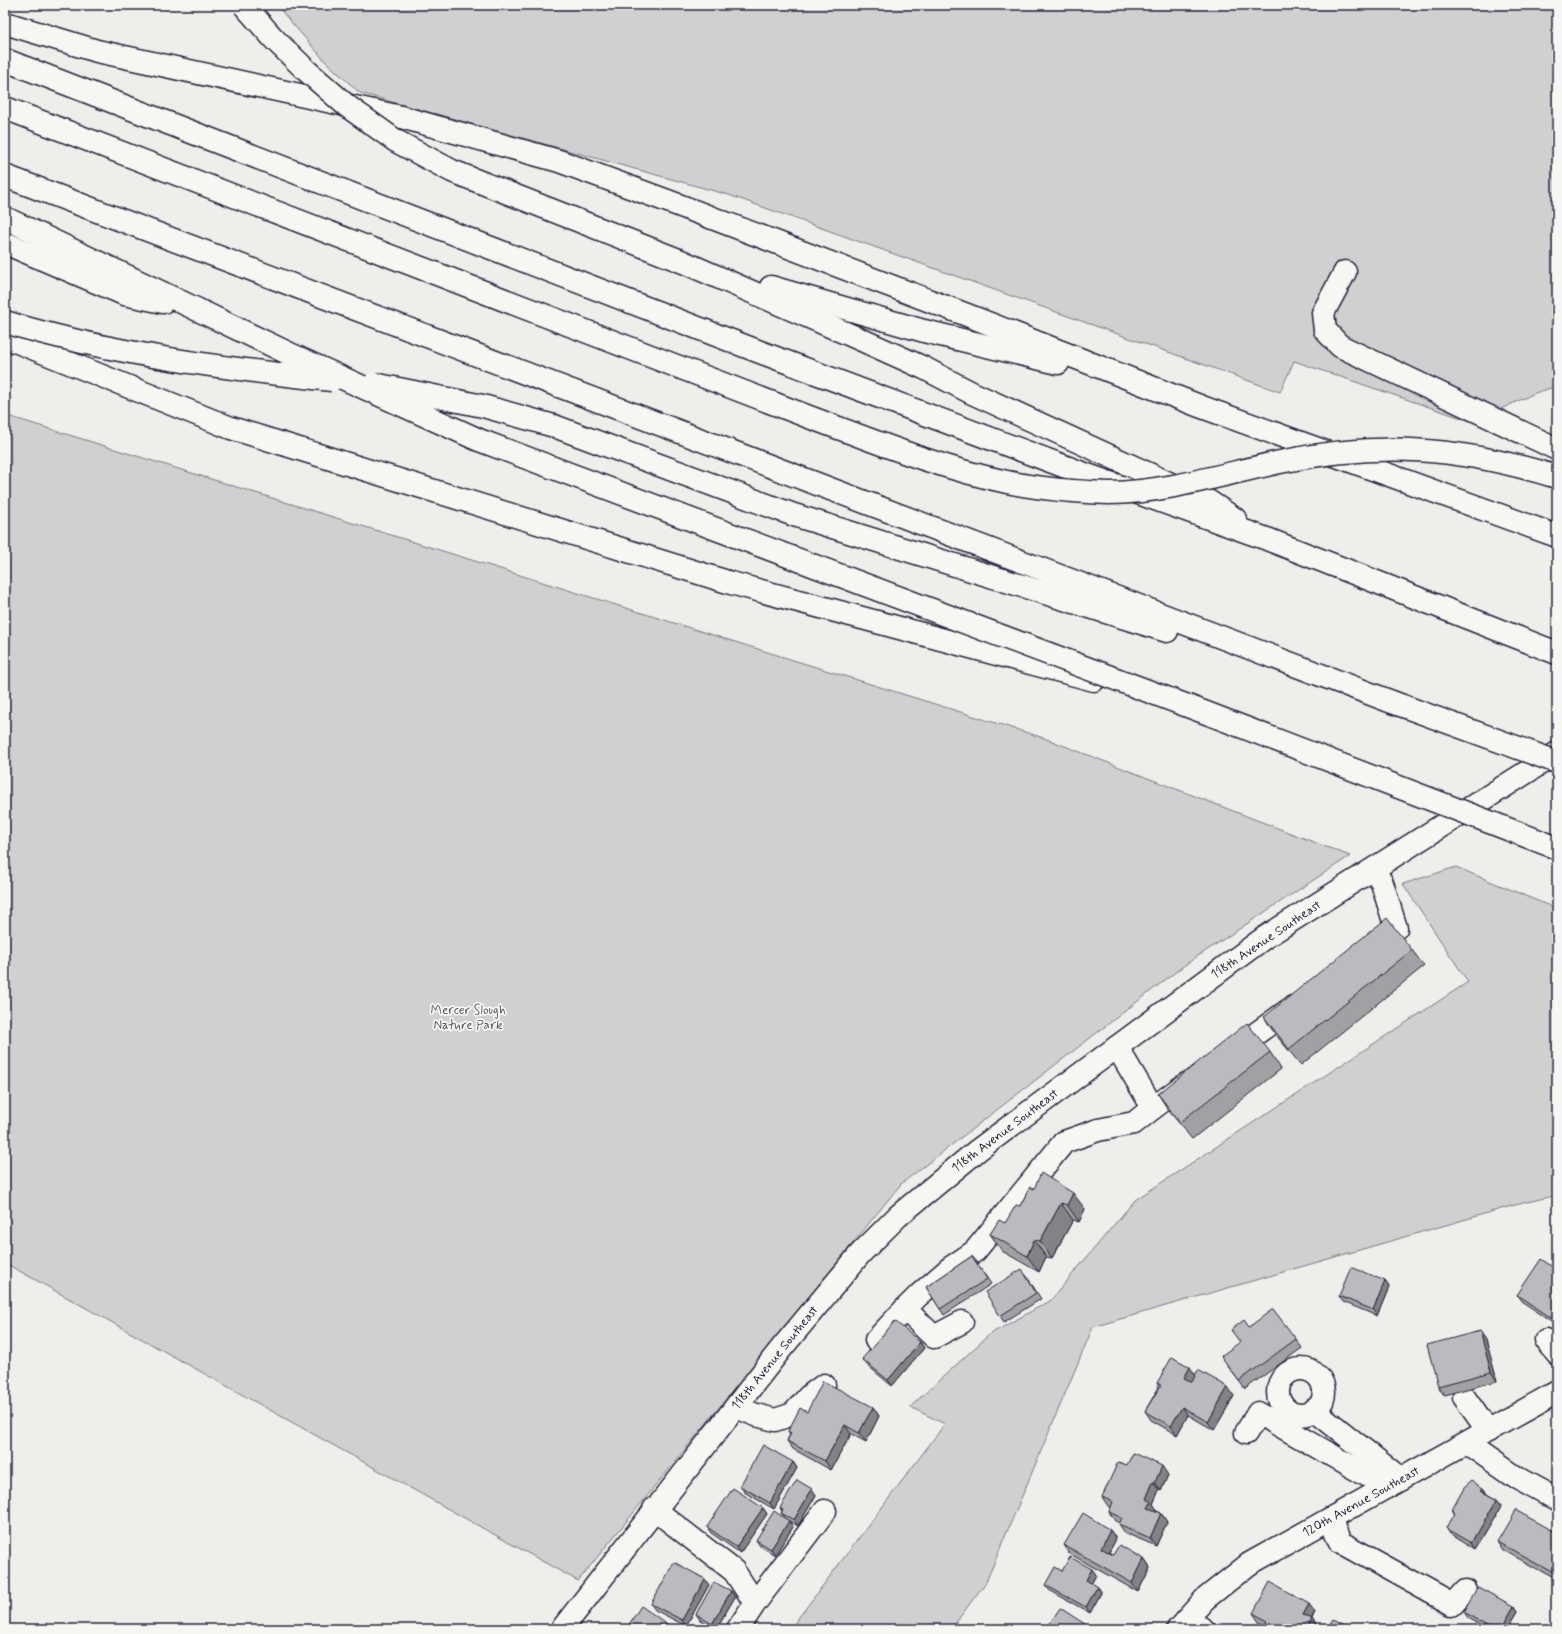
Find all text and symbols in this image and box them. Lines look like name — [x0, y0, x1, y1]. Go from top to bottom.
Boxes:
street label: 118th Avenue Southeast — [1208, 897, 1324, 983]
park label: Mercer Slough Nature Park — [431, 1002, 506, 1034]
street label: 118th Avenue Southeast — [948, 1085, 1062, 1177]
street label: 118th Avenue Southeast — [728, 1302, 822, 1414]
street label: 120th Avenue Southeast — [1299, 1463, 1423, 1541]

